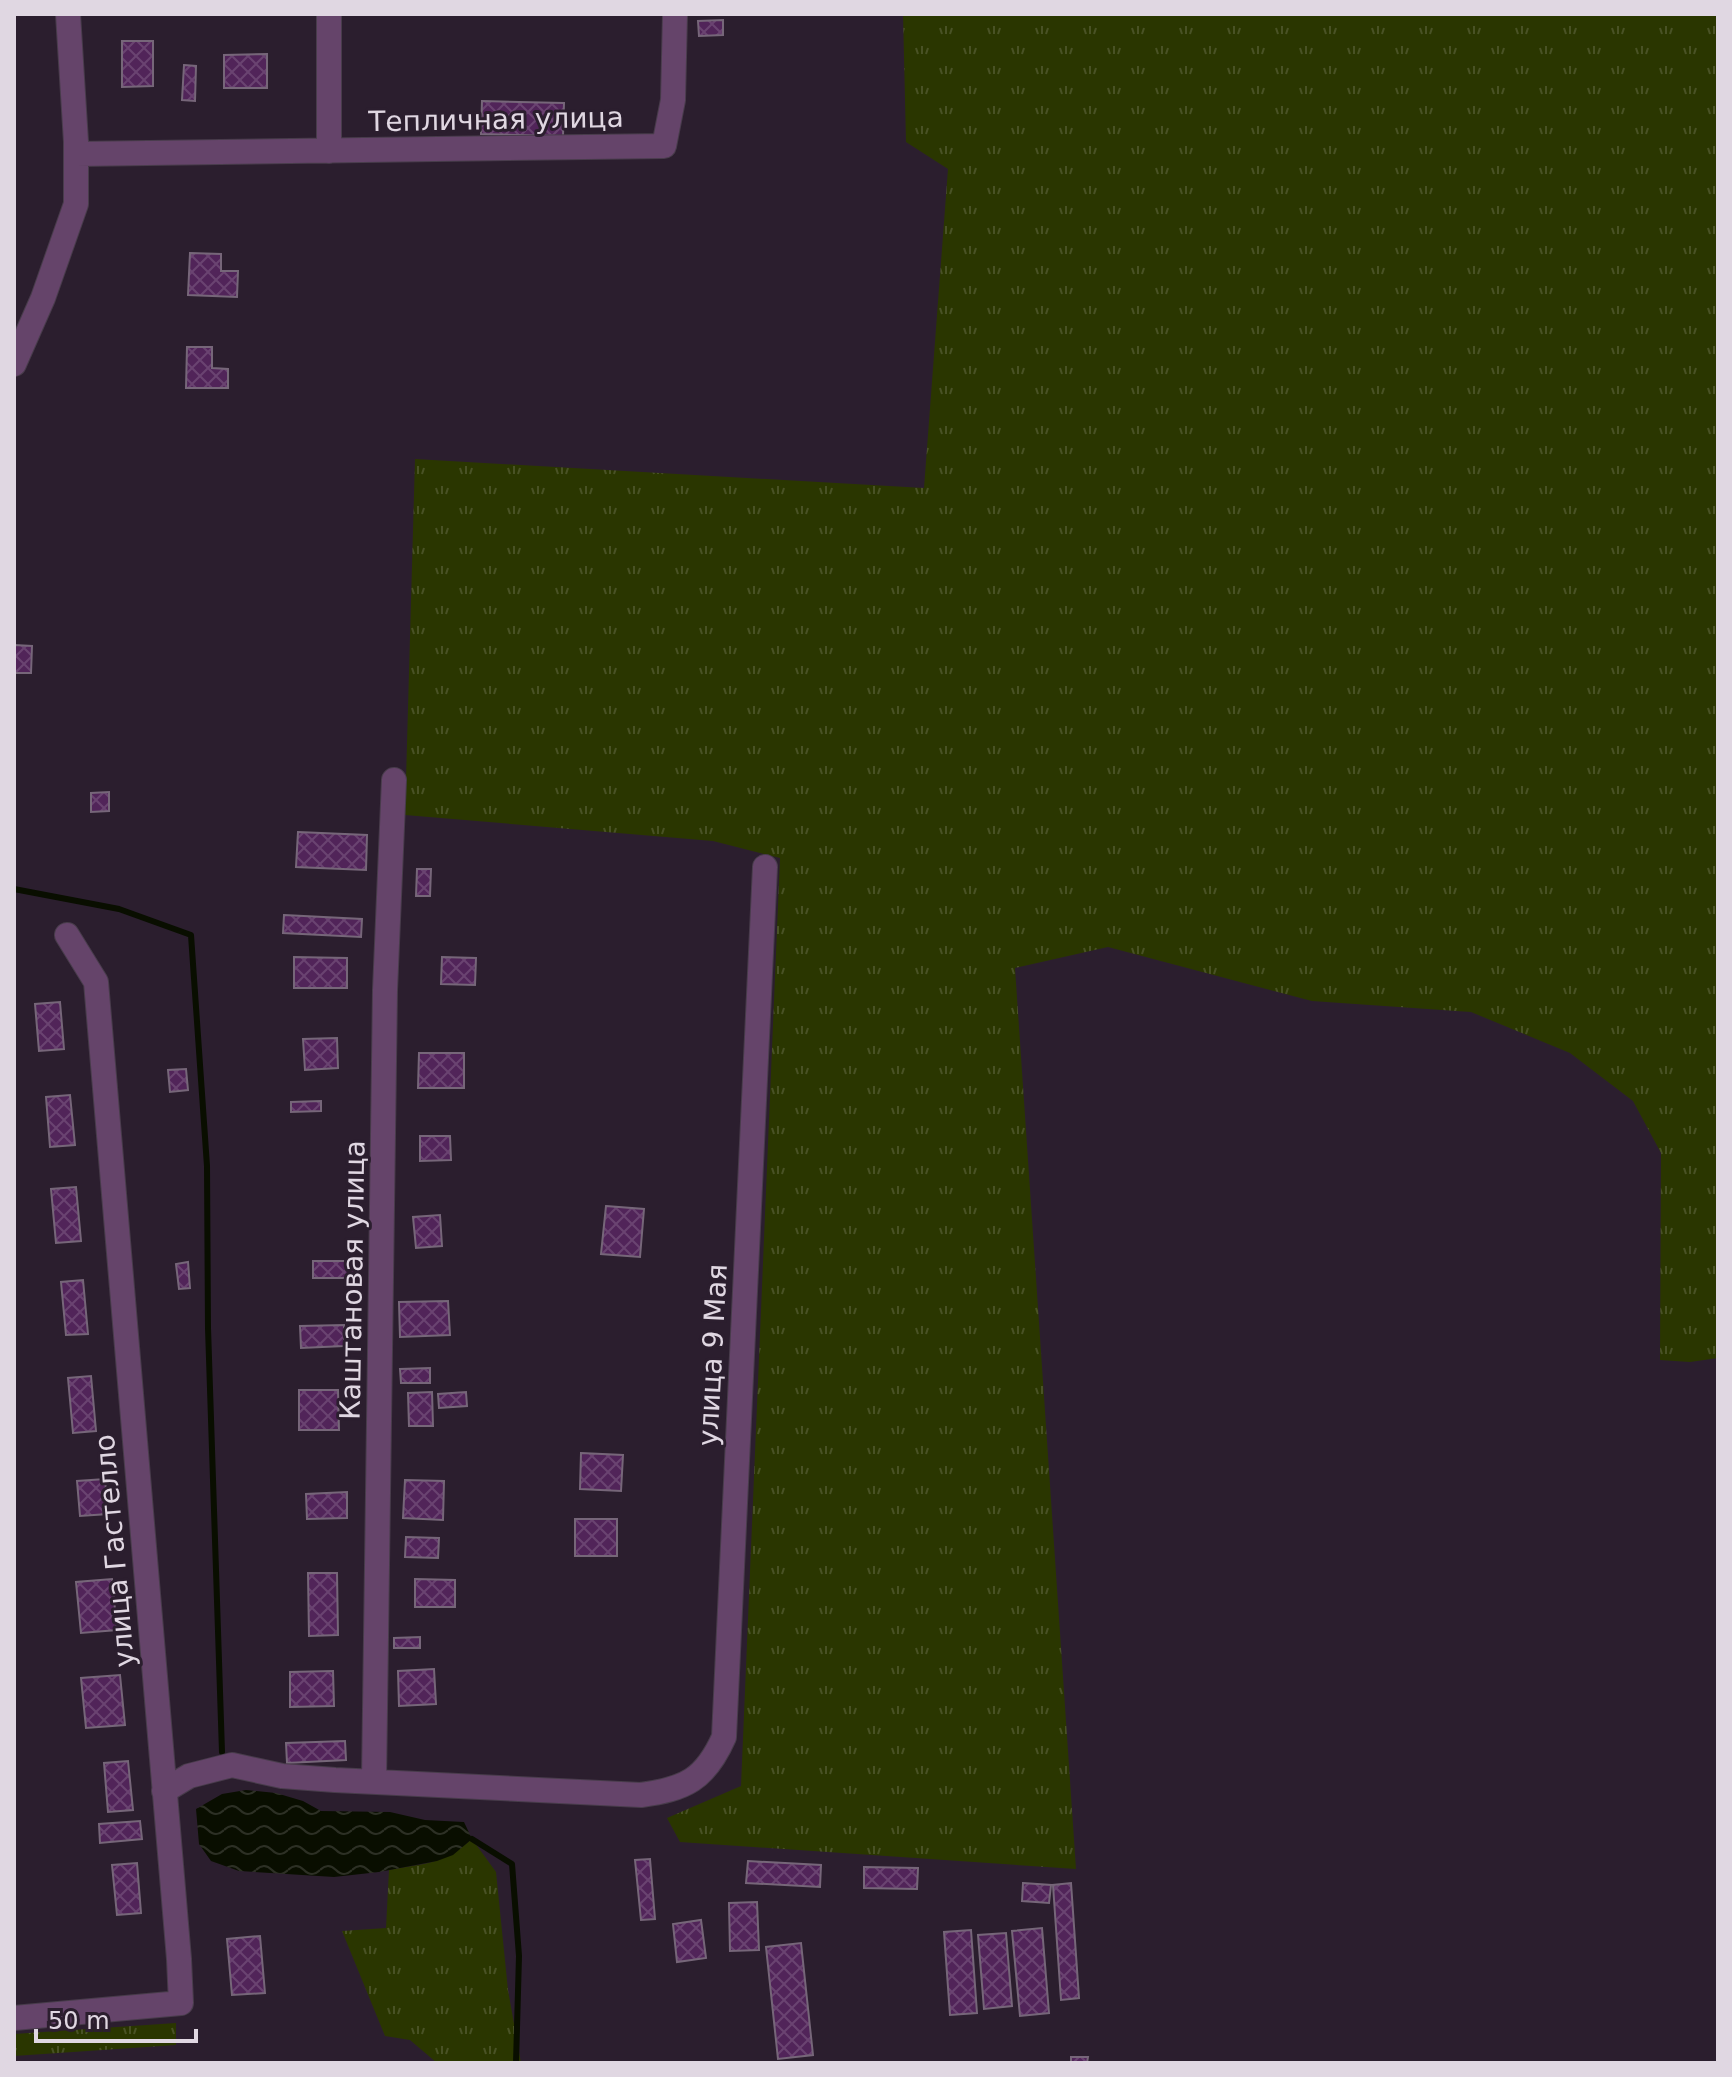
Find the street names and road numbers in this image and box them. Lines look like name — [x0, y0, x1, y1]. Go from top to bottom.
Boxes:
street label: Тепличная улица — [367, 101, 624, 138]
street label: Каштановая улица — [334, 1140, 371, 1420]
street label: улица 9 Мая — [691, 1263, 734, 1447]
street label: улица Гастелло — [88, 1433, 141, 1669]

